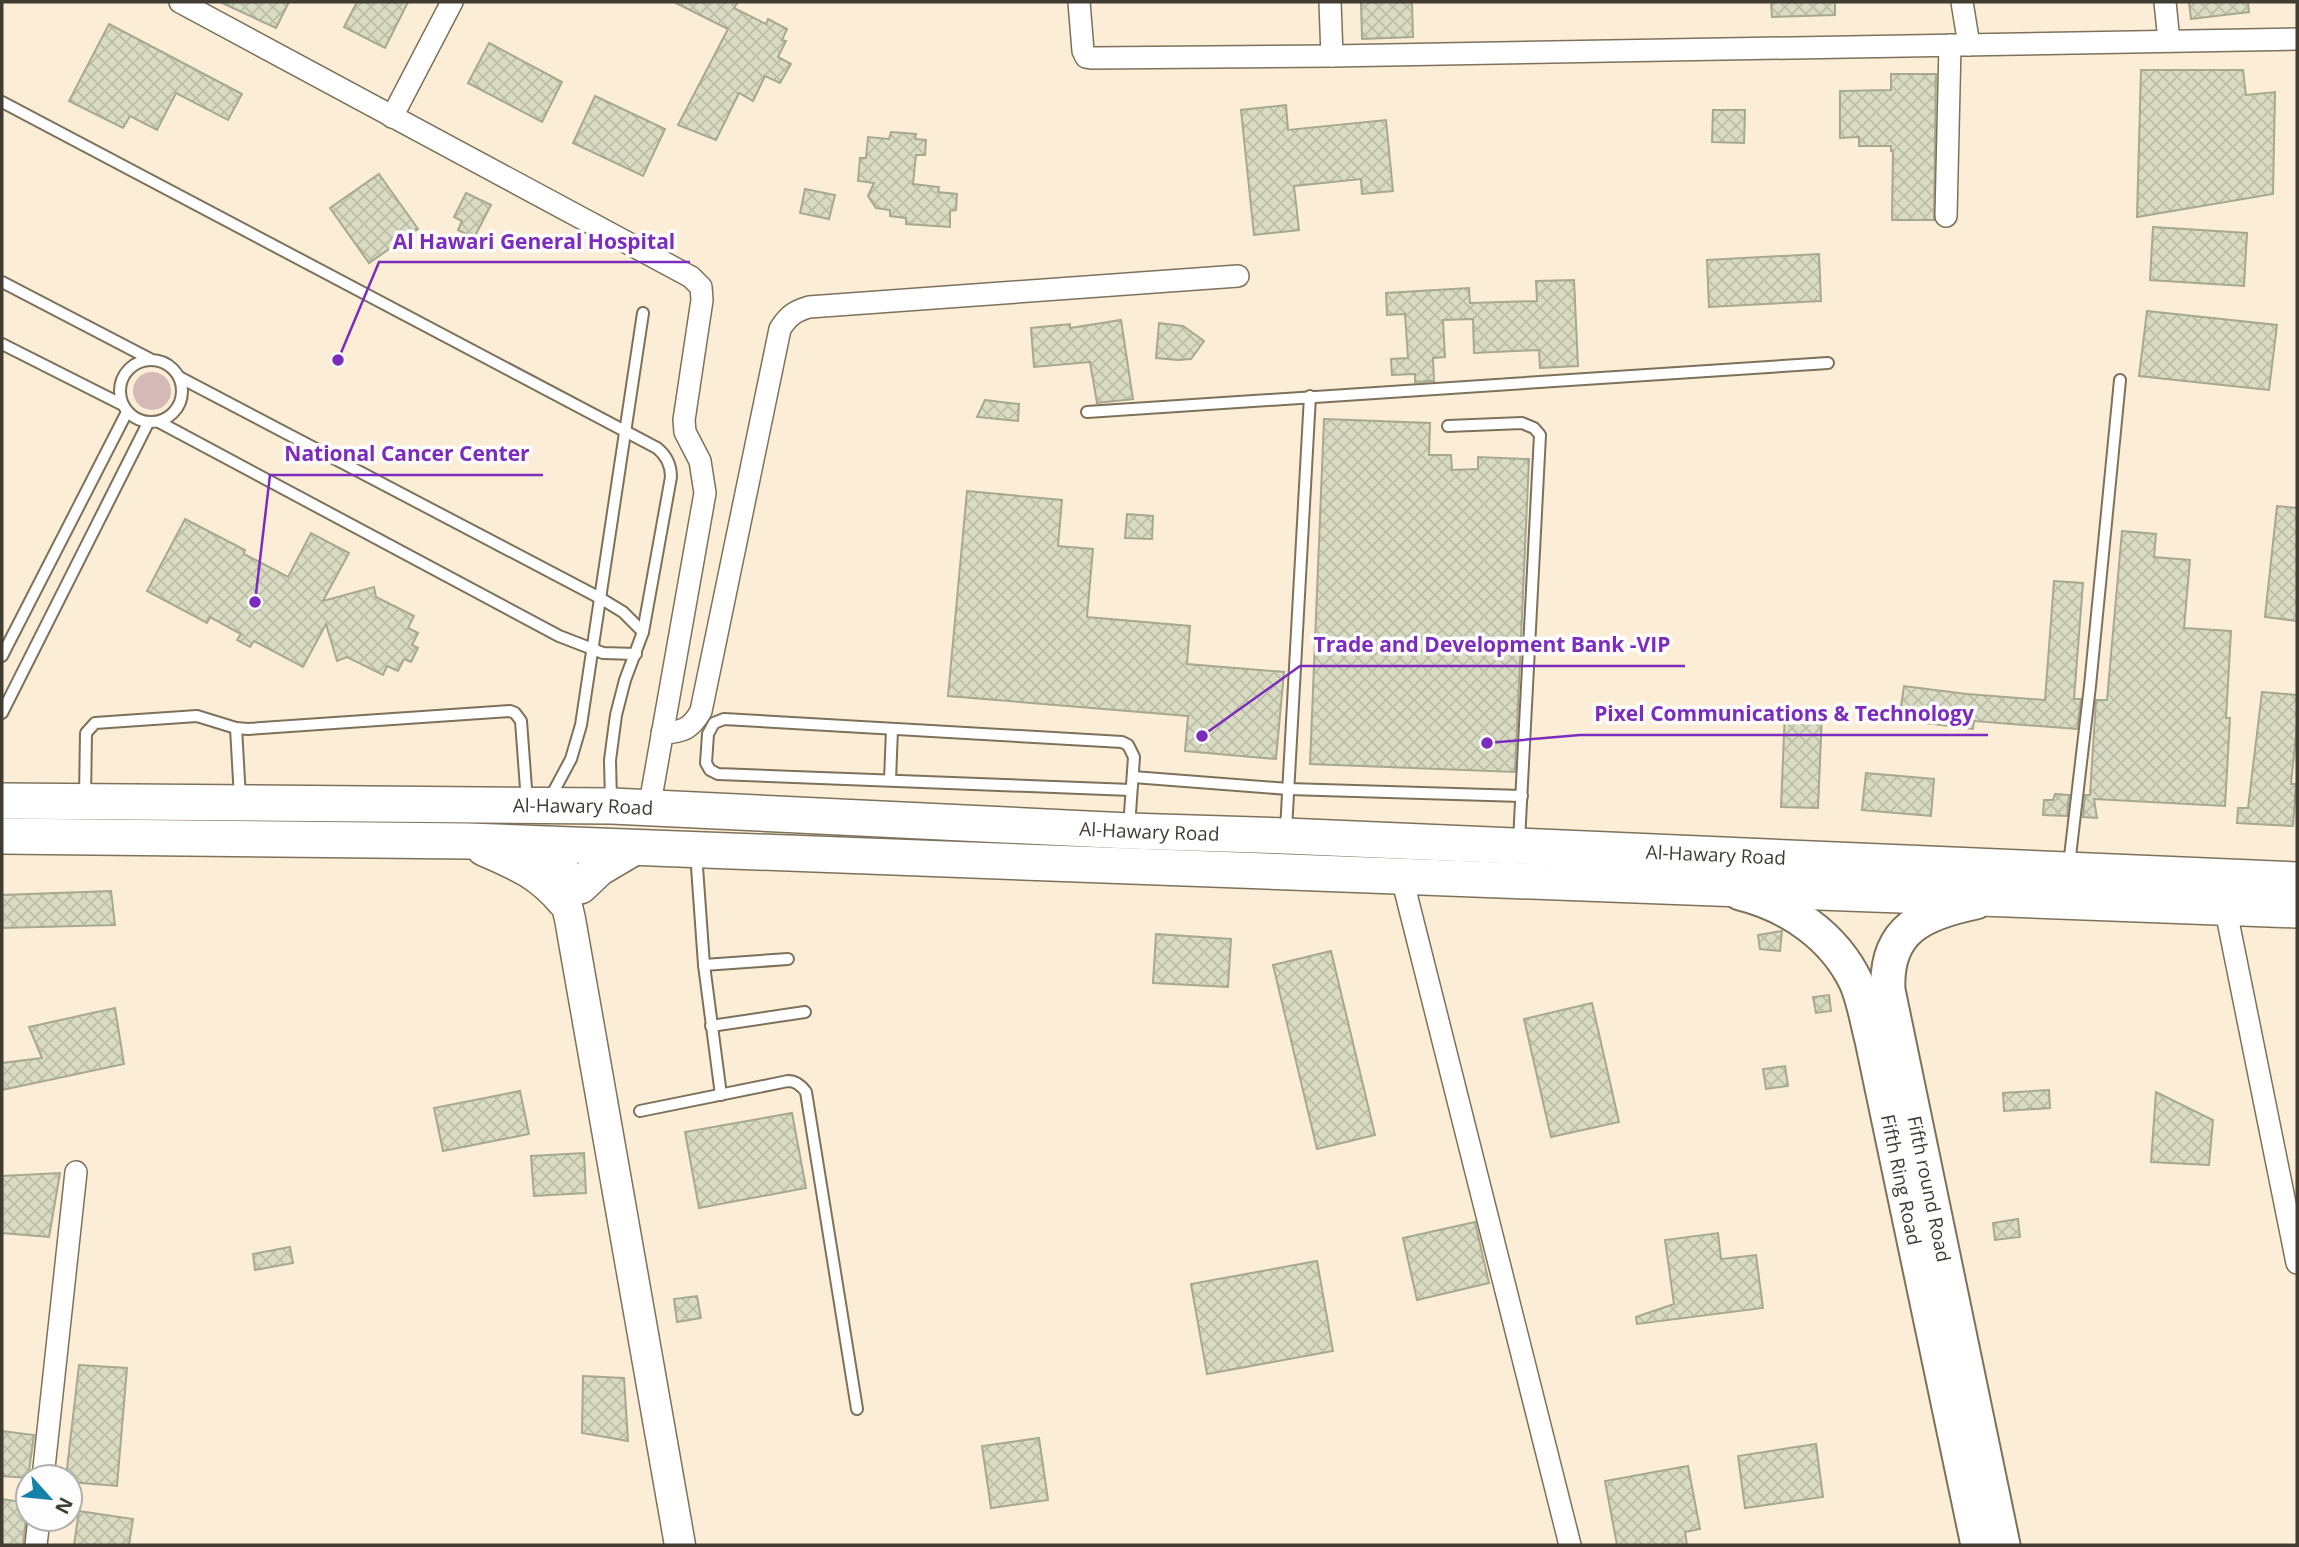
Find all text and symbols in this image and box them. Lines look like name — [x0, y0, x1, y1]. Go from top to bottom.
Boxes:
callout: Al Hawari General Hospital — [379, 220, 690, 262]
text: Al Hawari General Hospital — [393, 227, 675, 255]
callout: National Cancer Center — [270, 433, 543, 475]
text: National Cancer Center — [284, 439, 530, 467]
callout: Trade and Development Bank -VIP — [1300, 624, 1685, 666]
text: Trade and Development Bank -VIP — [1314, 630, 1670, 658]
callout: Pixel Communications & Technology — [1580, 693, 1988, 735]
text: Pixel Communications & Technology — [1594, 699, 1974, 727]
street label: Al-Hawary Road — [513, 792, 654, 821]
street label: Al-Hawary Road — [1079, 816, 1220, 847]
street label: Al-Hawary Road — [1645, 839, 1787, 871]
street label: Fifth Ring Road — [1875, 1112, 1928, 1248]
street label: Fifth round Road — [1901, 1113, 1957, 1264]
north arrow — [14, 1463, 84, 1533]
text: N — [49, 1493, 79, 1519]

